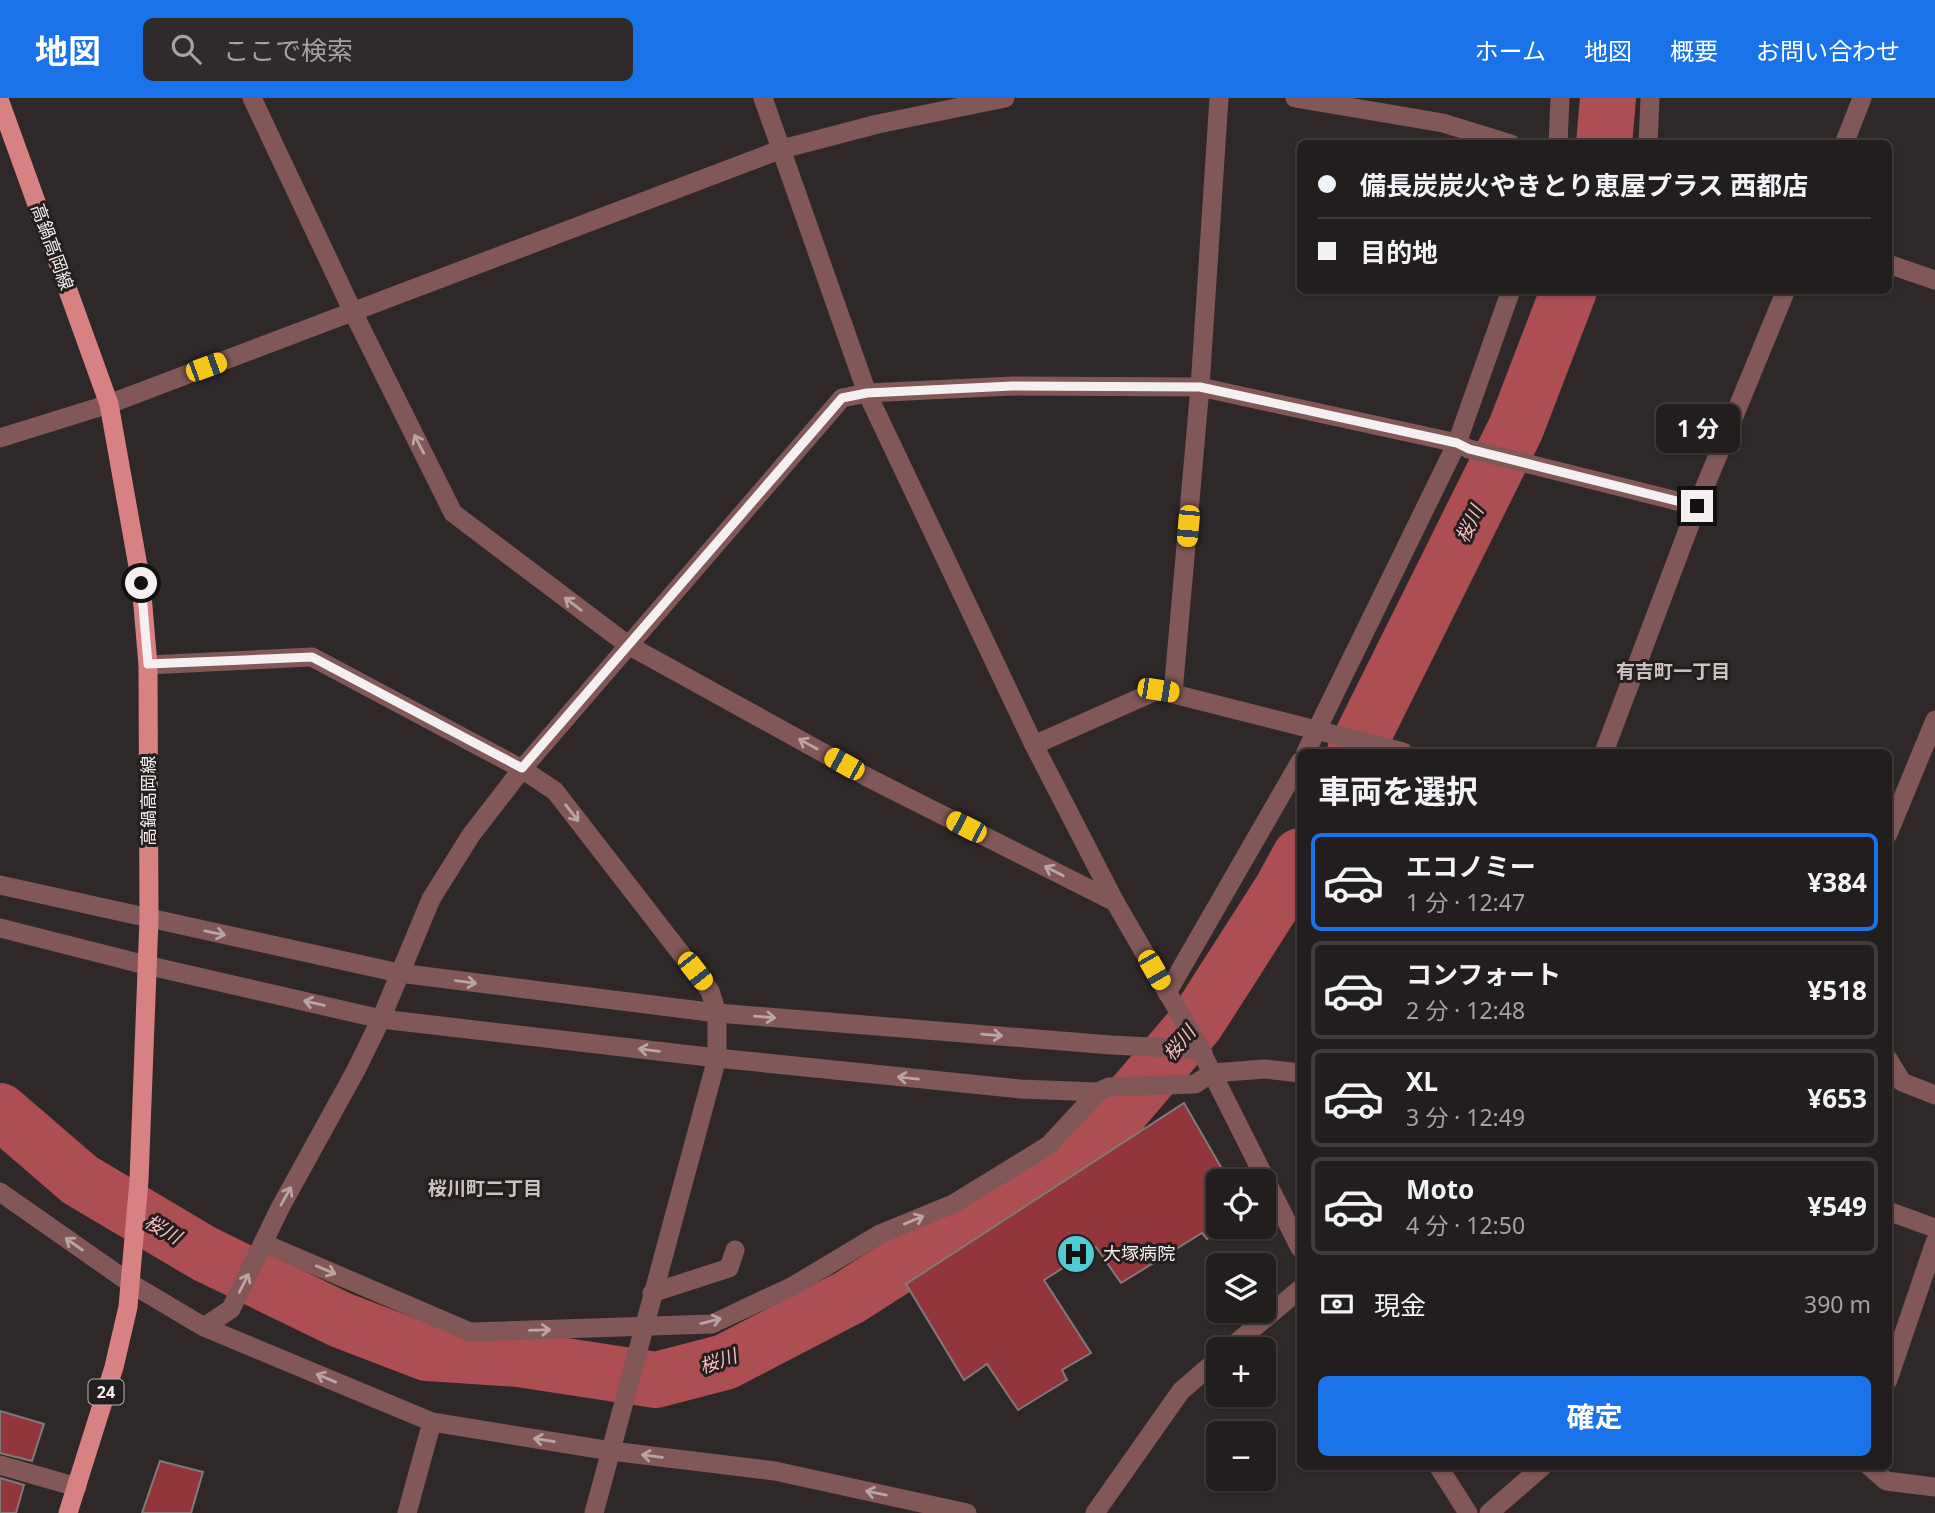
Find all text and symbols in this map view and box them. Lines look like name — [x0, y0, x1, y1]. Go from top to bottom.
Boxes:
search box — [143, 18, 633, 81]
text: 地図 — [35, 28, 101, 73]
icon: search — [167, 30, 205, 68]
text: ここで検索 — [223, 32, 353, 68]
text: ホーム — [1475, 34, 1546, 67]
text: 地図 — [1584, 34, 1632, 67]
text: 概要 — [1670, 34, 1718, 67]
text: お問い合わせ — [1756, 34, 1900, 67]
text: 備長炭炭火やきとり恵屋プラス 西都店 — [1360, 167, 1808, 203]
street label: 高鍋高岡線 — [26, 200, 80, 293]
text: 目的地 — [1360, 234, 1438, 270]
car — [183, 350, 230, 384]
callout: 1 分 — [1655, 404, 1739, 454]
text: 1 分 — [1677, 412, 1719, 444]
one-way arrow — [411, 434, 425, 455]
route end — [1681, 490, 1713, 522]
water label: 桜川 — [1449, 499, 1490, 547]
car — [1176, 504, 1201, 548]
route start — [125, 567, 157, 599]
one-way arrow — [564, 596, 583, 611]
district label: 有吉町一丁目 — [1616, 658, 1730, 684]
car — [1136, 676, 1181, 704]
one-way arrow — [798, 737, 819, 750]
car — [821, 745, 868, 783]
street label: 高鍋高岡線 — [136, 756, 160, 846]
text: 車両を選択 — [1318, 769, 1478, 812]
one-way arrow — [565, 803, 580, 822]
car — [943, 808, 990, 846]
text: エコノミー — [1406, 848, 1536, 884]
icon: car — [1322, 851, 1385, 914]
one-way arrow — [1044, 864, 1065, 878]
text: ¥384 — [1808, 864, 1867, 900]
text: 1 分 · 12:47 — [1406, 886, 1525, 918]
one-way arrow — [203, 927, 226, 941]
car — [1135, 947, 1174, 993]
car — [674, 948, 717, 994]
text: コンフォート — [1406, 956, 1561, 992]
icon: car — [1322, 959, 1385, 1022]
text: ¥518 — [1808, 972, 1867, 1008]
one-way arrow — [454, 975, 477, 988]
text: 2 分 · 12:48 — [1406, 994, 1525, 1026]
one-way arrow — [303, 996, 326, 1010]
one-way arrow — [753, 1011, 776, 1024]
water label: 桜川 — [1157, 1019, 1202, 1066]
one-way arrow — [980, 1029, 1003, 1042]
one-way arrow — [638, 1044, 661, 1057]
text: XL — [1406, 1063, 1438, 1099]
icon: car — [1322, 1067, 1385, 1130]
one-way arrow — [897, 1071, 920, 1084]
text: ¥653 — [1808, 1080, 1867, 1116]
text: 3 分 · 12:49 — [1406, 1101, 1525, 1133]
map controls — [1206, 1169, 1276, 1491]
button: locate — [1206, 1169, 1276, 1239]
text: Moto — [1406, 1171, 1474, 1207]
district label: 桜川町二丁目 — [428, 1175, 542, 1201]
icon: car — [1322, 1175, 1385, 1238]
one-way arrow — [280, 1186, 293, 1207]
text: ¥549 — [1808, 1188, 1867, 1224]
water label: 桜川 — [140, 1208, 188, 1251]
text: 4 分 · 12:50 — [1406, 1209, 1525, 1241]
one-way arrow — [902, 1213, 924, 1226]
hospital icon: 大塚病院 — [1055, 1233, 1097, 1275]
one-way arrow — [65, 1237, 84, 1251]
place label: 大塚病院 — [1103, 1241, 1175, 1265]
button: layers — [1206, 1253, 1276, 1323]
one-way arrow — [314, 1264, 336, 1277]
one-way arrow — [237, 1273, 251, 1294]
icon: cash — [1318, 1285, 1356, 1323]
text: 現金 — [1374, 1287, 1426, 1323]
text: 390 m — [1804, 1288, 1871, 1320]
one-way arrow — [699, 1314, 722, 1328]
one-way arrow — [529, 1323, 552, 1337]
button: + — [1206, 1337, 1276, 1407]
water label: 桜川 — [696, 1342, 742, 1379]
one-way arrow — [316, 1371, 338, 1384]
button: 確定 — [1318, 1376, 1871, 1456]
road number: 24 — [88, 1380, 124, 1404]
button: − — [1206, 1421, 1276, 1491]
one-way arrow — [533, 1433, 555, 1446]
one-way arrow — [641, 1450, 664, 1463]
one-way arrow — [865, 1486, 888, 1499]

